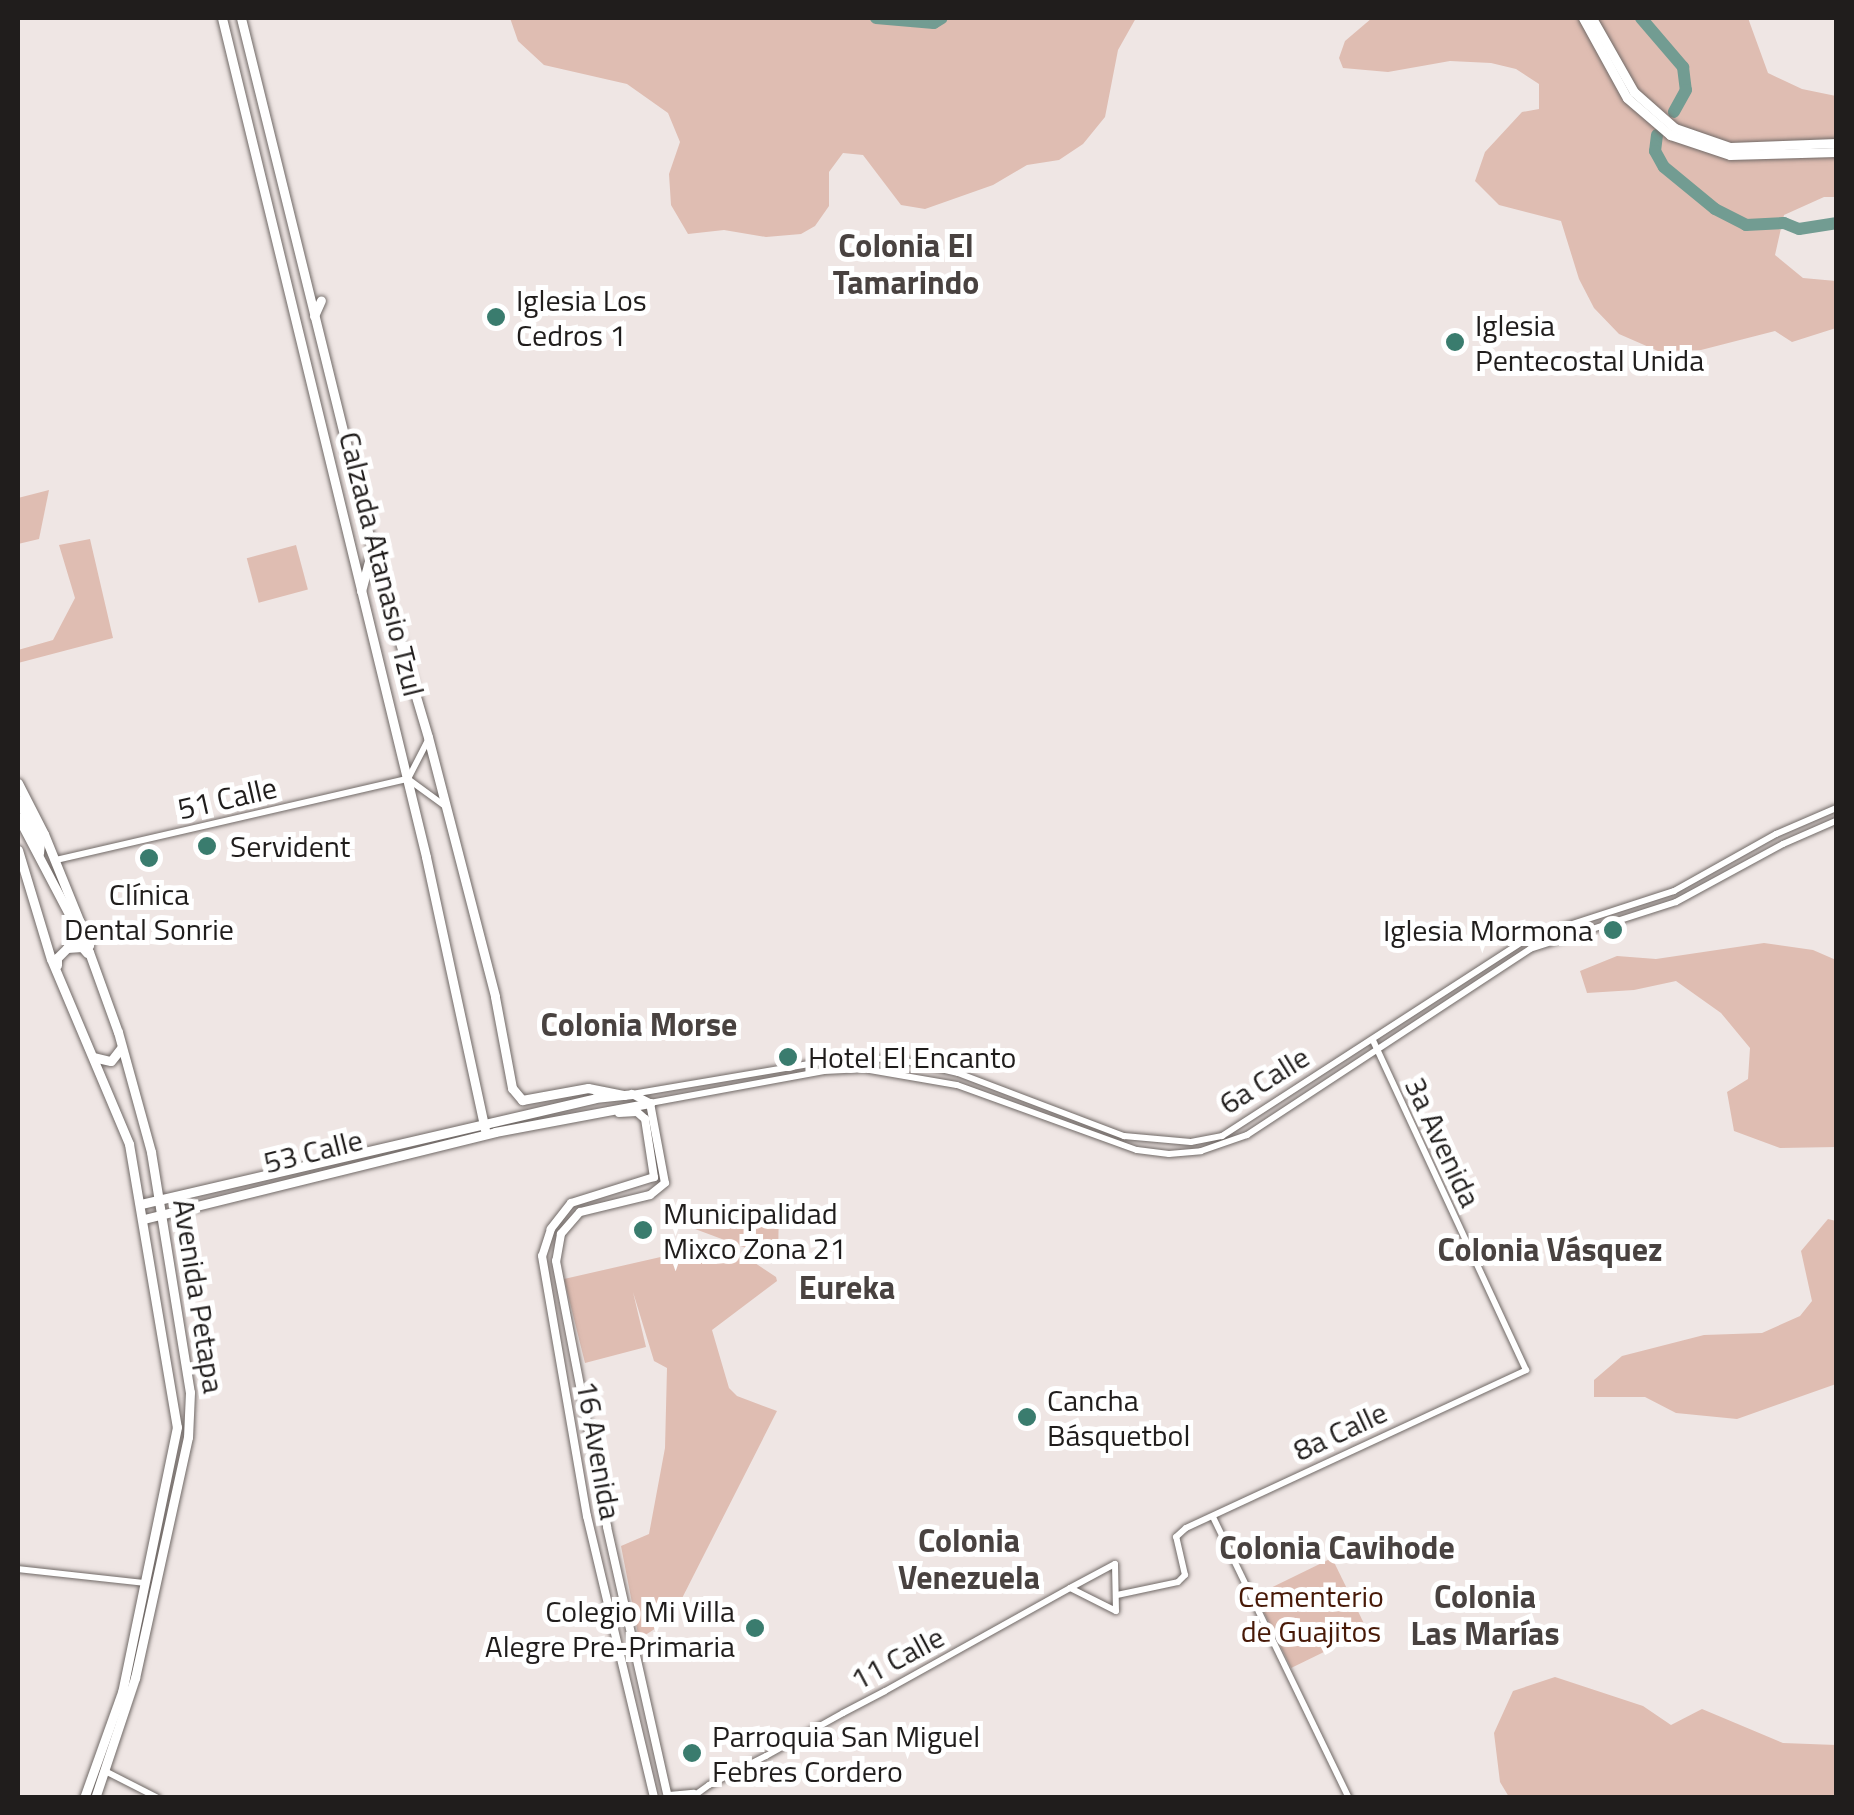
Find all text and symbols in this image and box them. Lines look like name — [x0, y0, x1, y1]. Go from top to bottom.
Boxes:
district label: Colonia El Tamarindo — [833, 227, 979, 302]
place label: Iglesia Los Cedros 1 — [516, 282, 647, 352]
marker: Iglesia Los Cedros 1 — [485, 306, 507, 328]
place label: Iglesia Pentecostal Unida — [1475, 307, 1704, 378]
marker: Iglesia Pentecostal Unida — [1444, 331, 1466, 353]
street label: Calzada Atanasio Tzul — [332, 428, 432, 700]
street label: 51 Calle — [174, 769, 280, 827]
place label: Servident — [230, 828, 350, 864]
marker: Servident — [194, 833, 220, 859]
marker: Clínica Dental Sonrie — [136, 845, 162, 871]
place label: Clínica Dental Sonrie — [64, 876, 234, 946]
place label: Iglesia Mormona — [1383, 912, 1593, 948]
marker: Iglesia Mormona — [1602, 919, 1624, 941]
district label: Colonia Morse — [541, 1005, 737, 1043]
place label: Hotel El Encanto — [808, 1039, 1016, 1075]
street label: 6a Calle — [1213, 1039, 1315, 1121]
marker: Hotel El Encanto — [777, 1046, 799, 1068]
street label: 3a Avenida — [1397, 1072, 1489, 1212]
street label: 53 Calle — [260, 1121, 366, 1181]
place label: Municipalidad Mixco Zona 21 — [663, 1195, 846, 1266]
street label: Avenida Petapa — [166, 1196, 232, 1396]
marker: Municipalidad Mixco Zona 21 — [632, 1219, 654, 1241]
district label: Colonia Vásquez — [1437, 1230, 1663, 1268]
district label: Eureka — [799, 1268, 895, 1306]
street label: 16 Avenida — [569, 1378, 629, 1522]
place label: Cancha Básquetbol — [1047, 1382, 1190, 1452]
street label: 8a Calle — [1288, 1394, 1392, 1468]
marker: Cancha Básquetbol — [1016, 1406, 1038, 1428]
district label: Colonia Venezuela — [898, 1522, 1040, 1597]
district label: Colonia Cavihode — [1219, 1528, 1455, 1566]
park label: Cementerio de Guajitos — [1238, 1578, 1384, 1648]
district label: Colonia Las Marías — [1410, 1578, 1560, 1653]
place label: Colegio Mi Villa Alegre Pre-Primaria — [485, 1593, 735, 1664]
marker: Colegio Mi Villa Alegre Pre-Primaria — [744, 1617, 766, 1639]
street label: 11 Calle — [844, 1619, 950, 1697]
place label: Parroquia San Miguel Febres Cordero — [712, 1718, 980, 1788]
marker: Parroquia San Miguel Febres Cordero — [681, 1742, 703, 1764]

